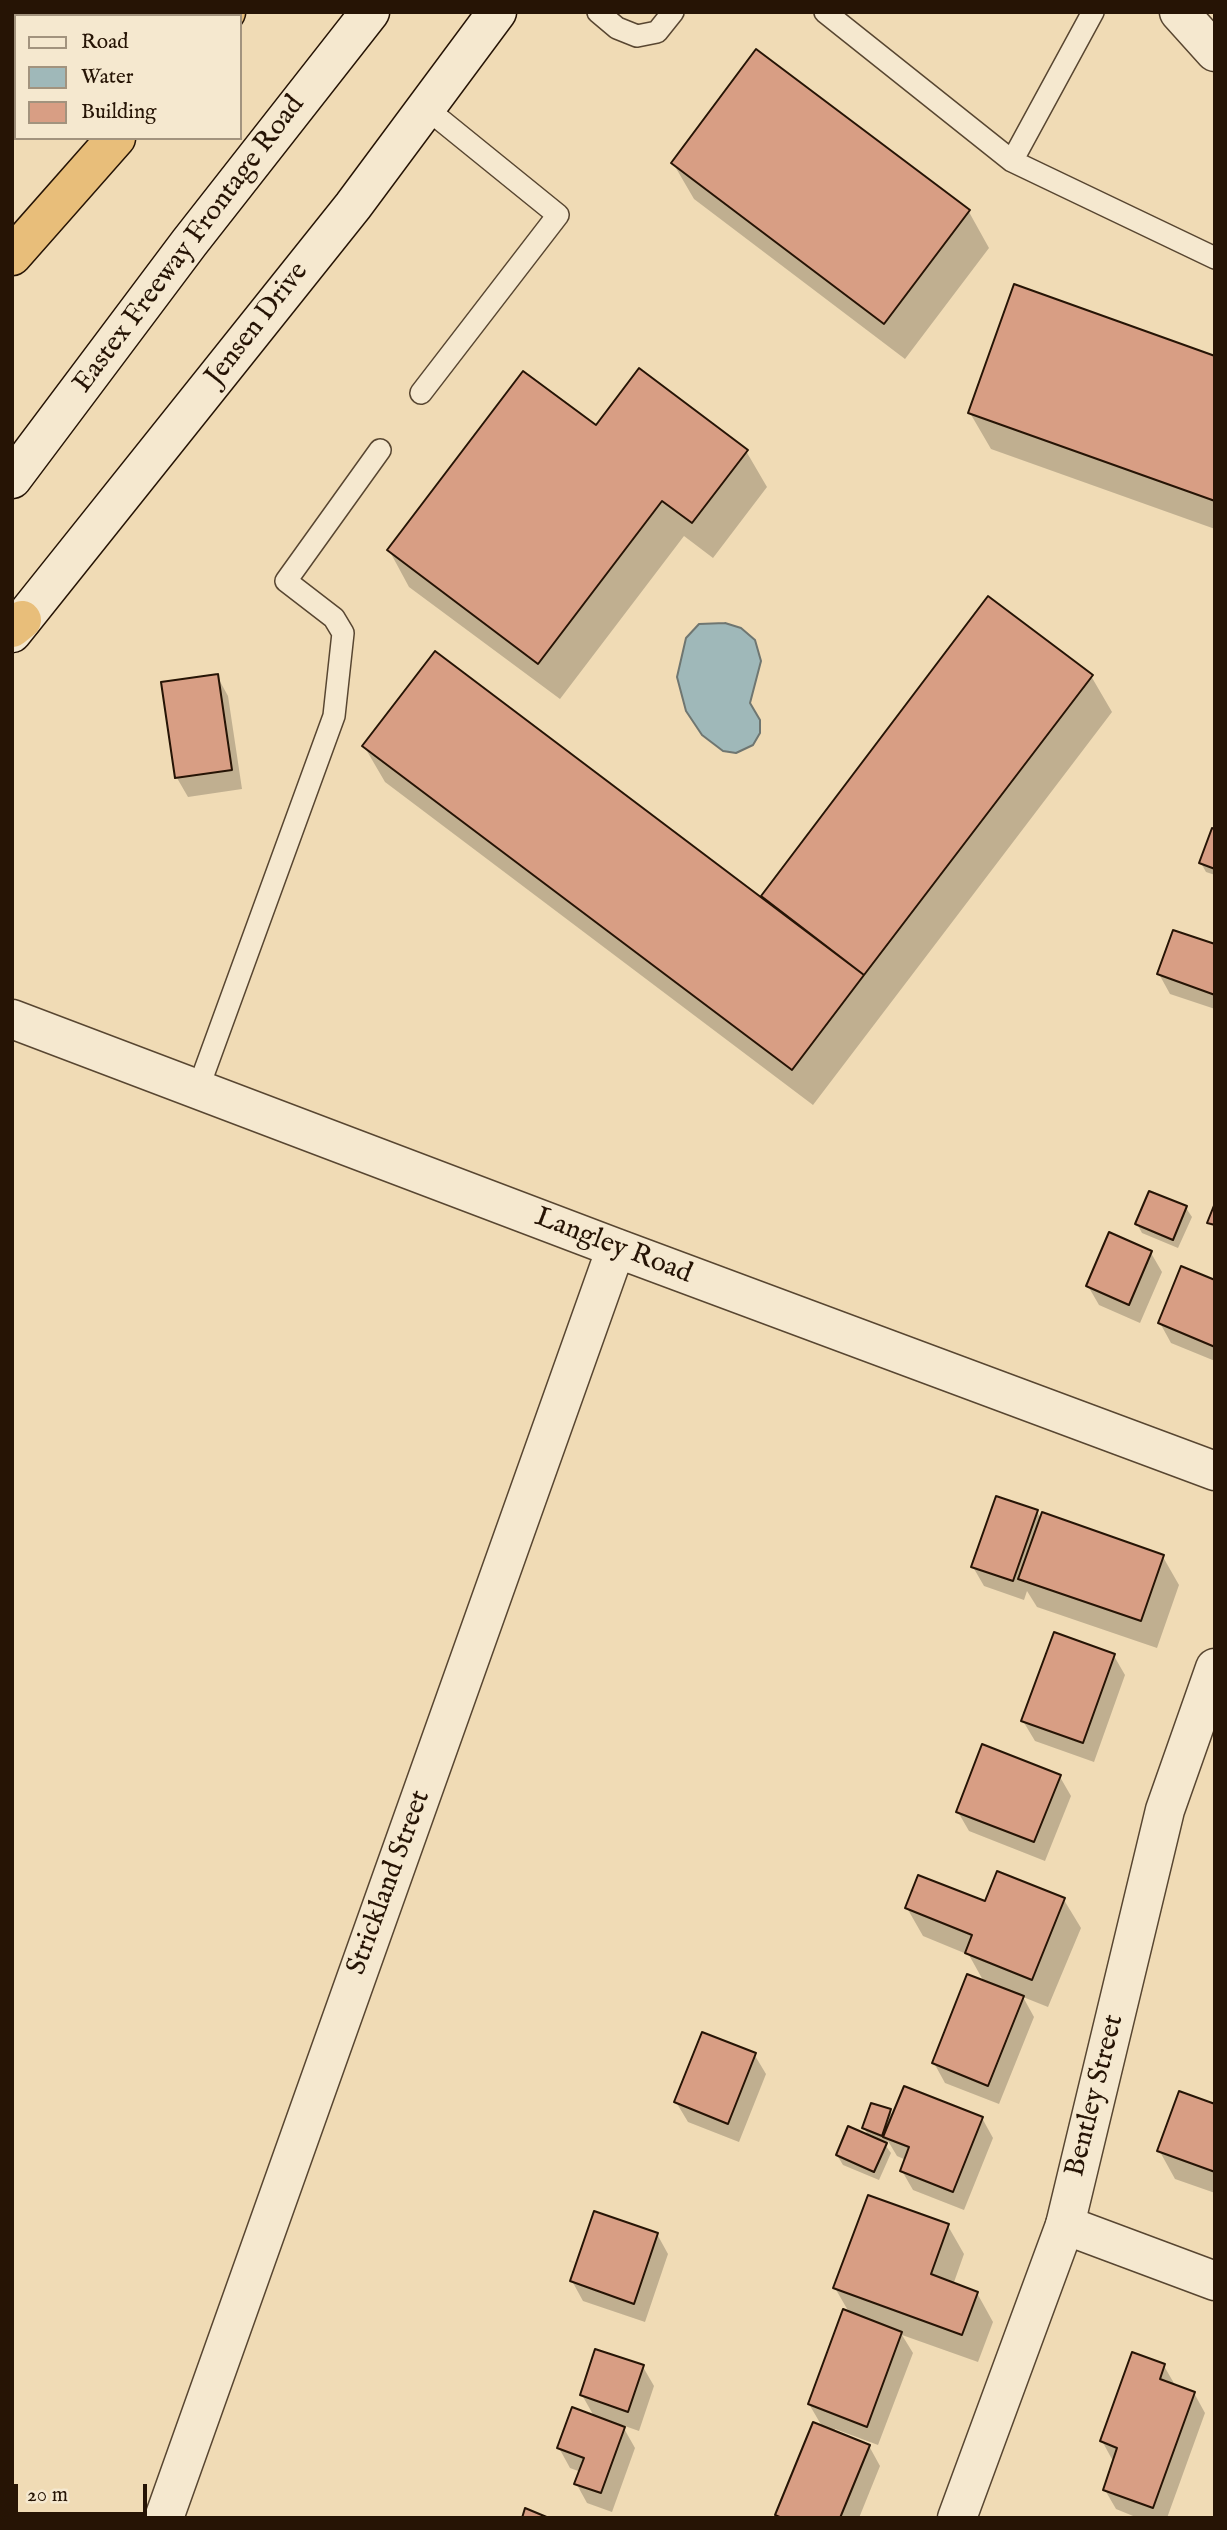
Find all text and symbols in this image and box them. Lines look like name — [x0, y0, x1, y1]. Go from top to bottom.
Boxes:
legend — [14, 14, 242, 140]
text: Road — [81, 29, 128, 56]
text: Water — [81, 64, 133, 91]
street label: Eastex Freeway Frontage Road — [67, 90, 313, 400]
text: Building — [81, 99, 156, 126]
street label: Jensen Drive — [199, 257, 317, 393]
street label: Langley Road — [530, 1202, 696, 1292]
street label: Strickland Street — [341, 1786, 439, 1980]
street label: Bentley Street — [1060, 2012, 1132, 2180]
scale bar — [18, 2470, 150, 2514]
text: 20 m — [27, 2482, 68, 2509]

